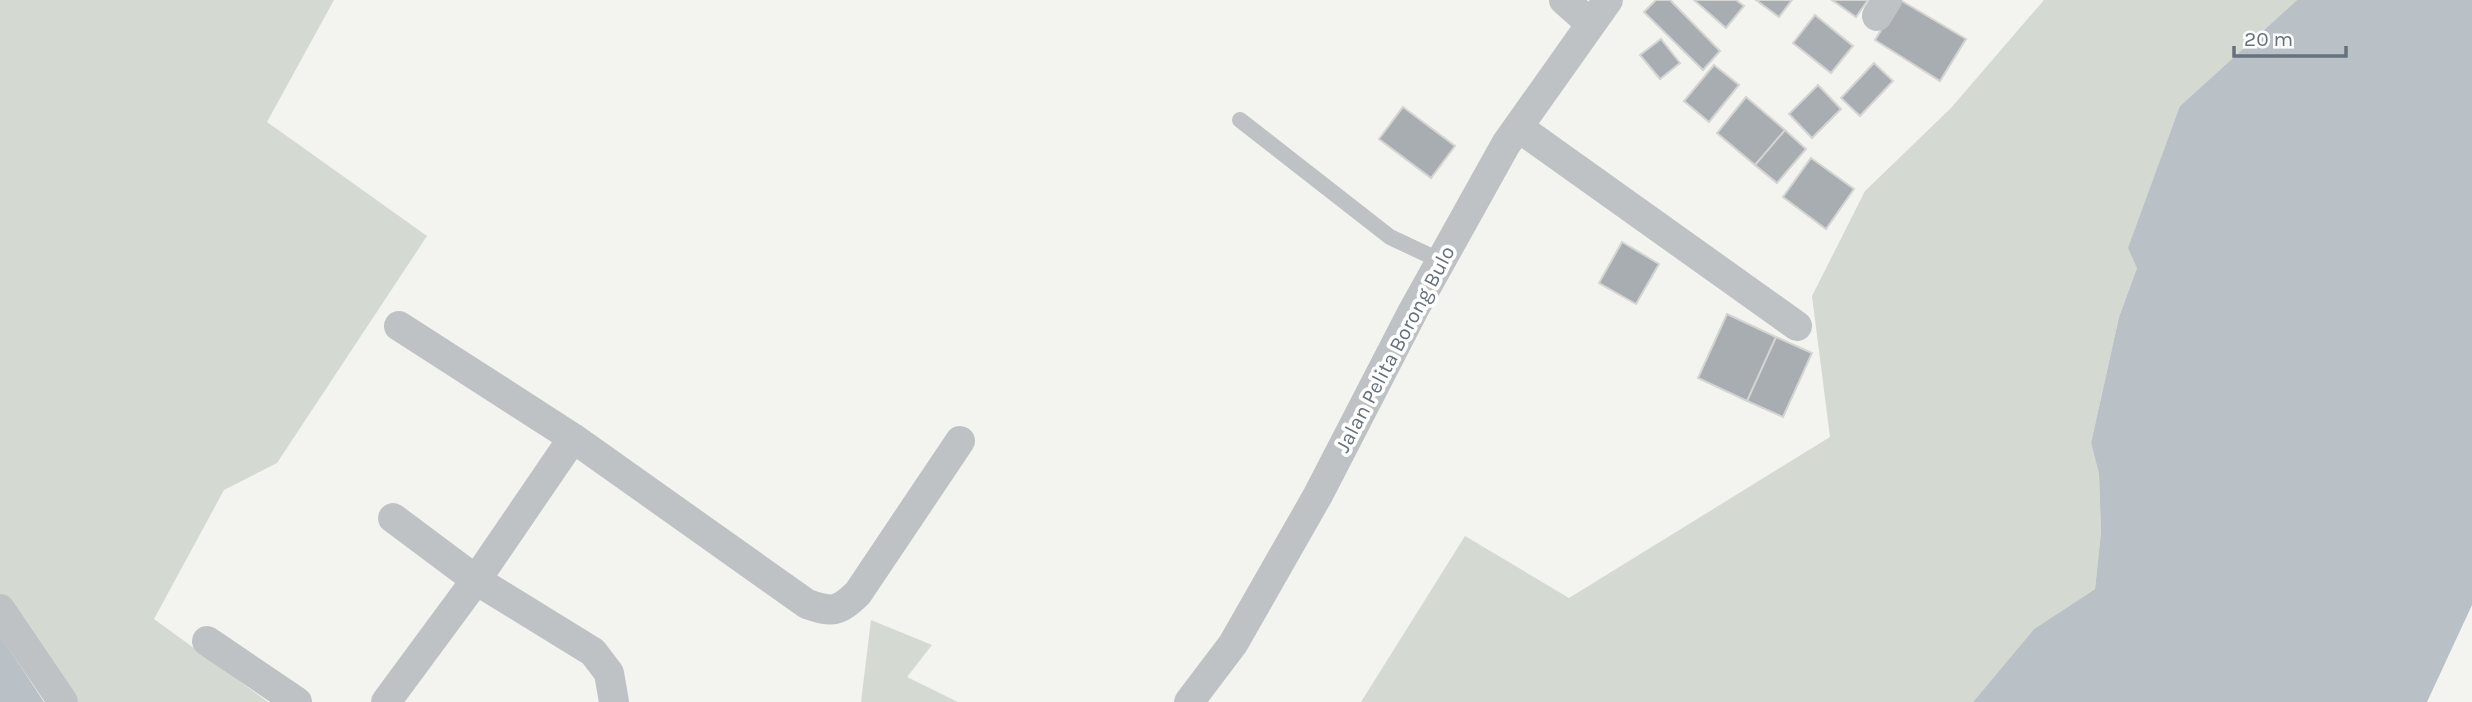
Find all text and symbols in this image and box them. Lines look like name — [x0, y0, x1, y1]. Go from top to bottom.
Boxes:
scale bar — [2234, 14, 2346, 58]
text: 20 m — [2244, 27, 2293, 51]
street label: Jalan Pelita Borong Bulo — [1330, 242, 1460, 456]

